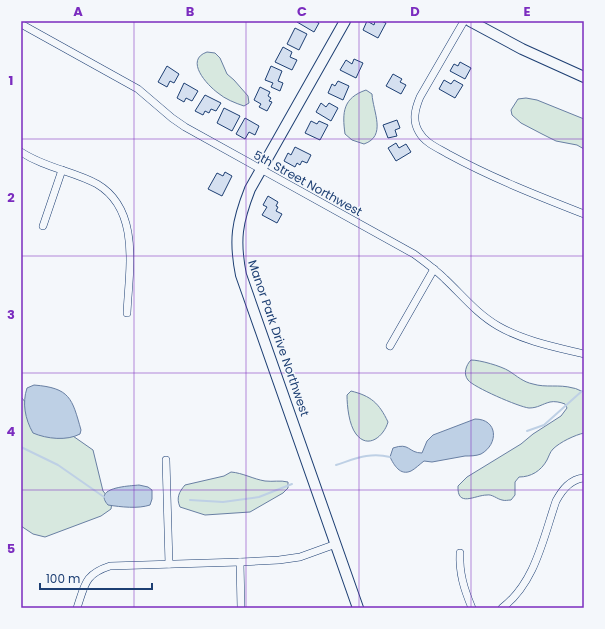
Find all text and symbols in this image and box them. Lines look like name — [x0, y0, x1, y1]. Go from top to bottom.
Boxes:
text: A — [73, 2, 83, 21]
text: B — [186, 2, 195, 21]
text: C — [297, 2, 307, 21]
text: D — [410, 2, 420, 21]
text: E — [523, 2, 531, 21]
text: 1 — [9, 71, 13, 90]
street label: 5th Street Northwest — [251, 146, 365, 220]
text: 2 — [7, 188, 15, 207]
street label: Manor Park Drive Northwest — [244, 258, 314, 418]
text: 3 — [7, 305, 15, 324]
text: 4 — [7, 422, 16, 441]
text: 5 — [7, 539, 15, 558]
scale bar — [40, 565, 152, 591]
text: 100 m — [46, 570, 80, 587]

